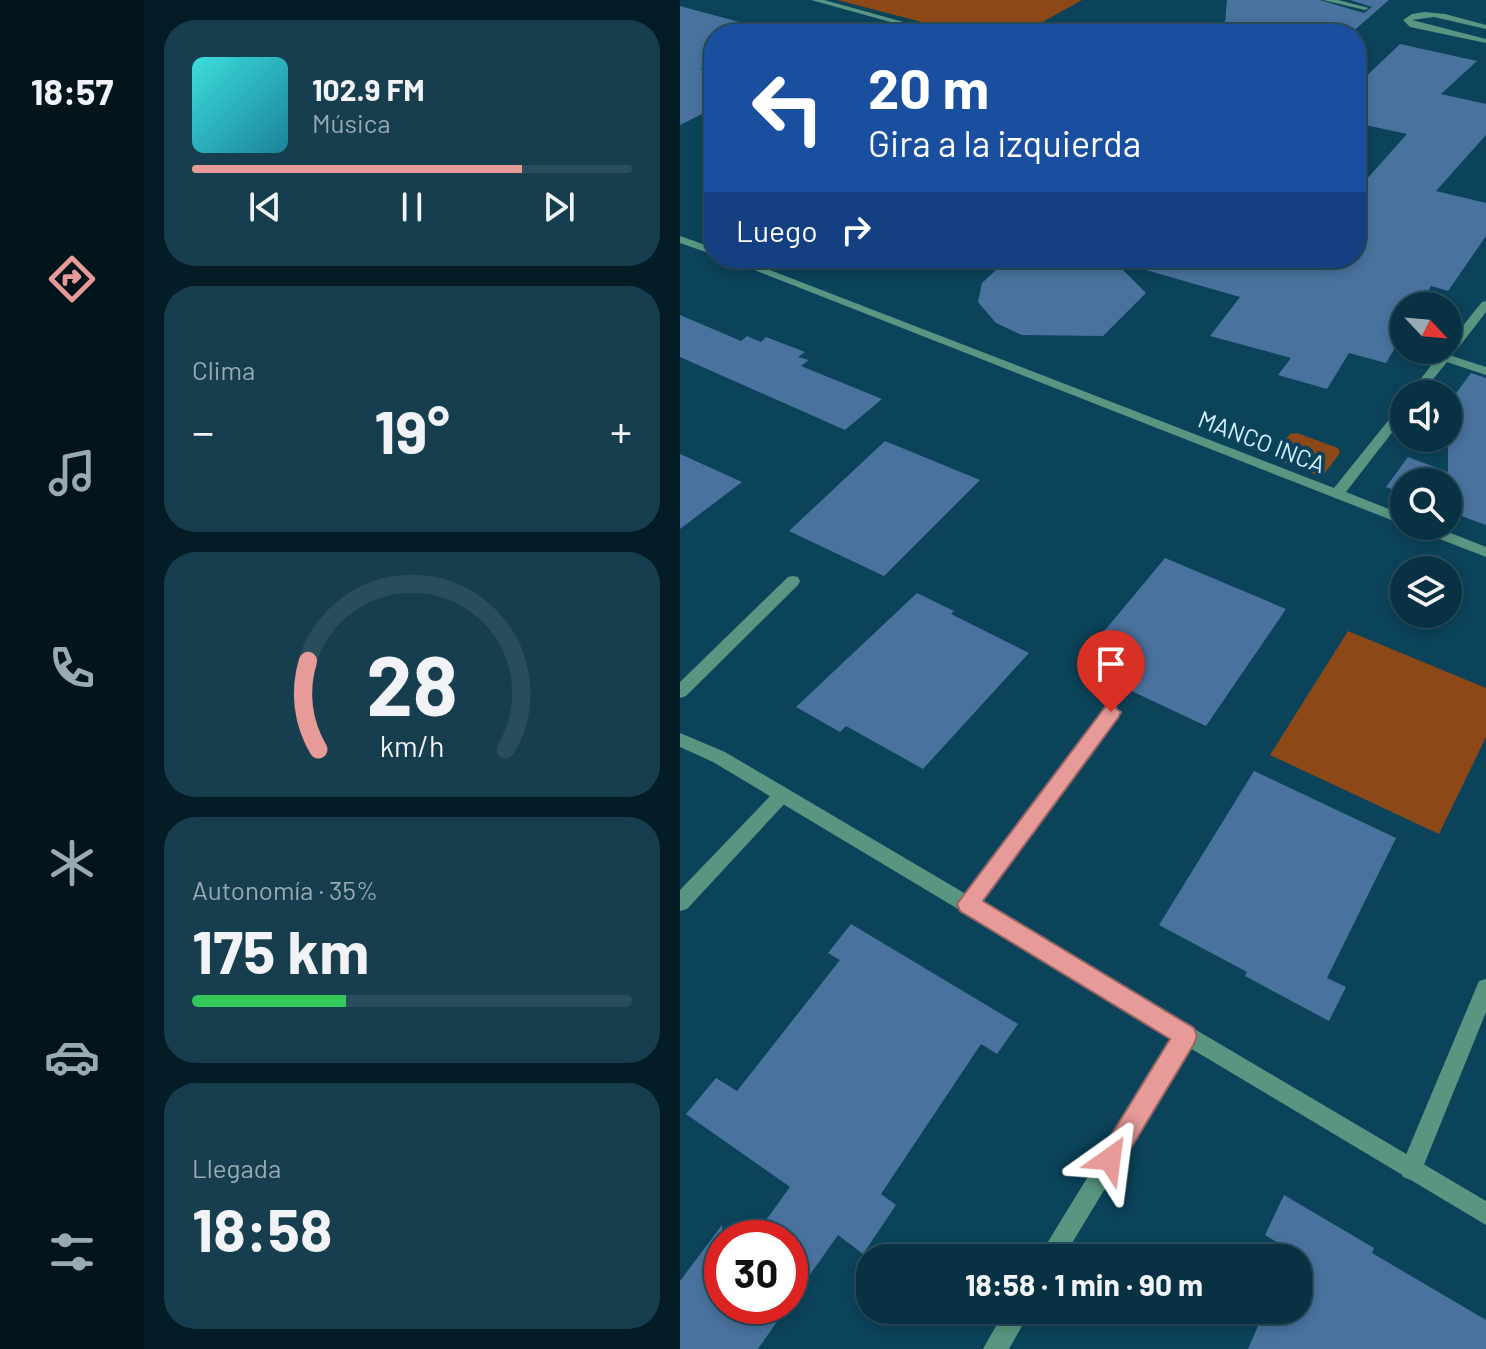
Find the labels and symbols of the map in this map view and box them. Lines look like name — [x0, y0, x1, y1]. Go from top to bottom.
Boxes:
north arrow — [1390, 292, 1462, 364]
street label: MANCO INCA — [1194, 403, 1330, 479]
pin — [1077, 630, 1145, 712]
position arrow — [1068, 1117, 1152, 1201]
speed limit sign: 30 — [704, 1220, 808, 1324]

